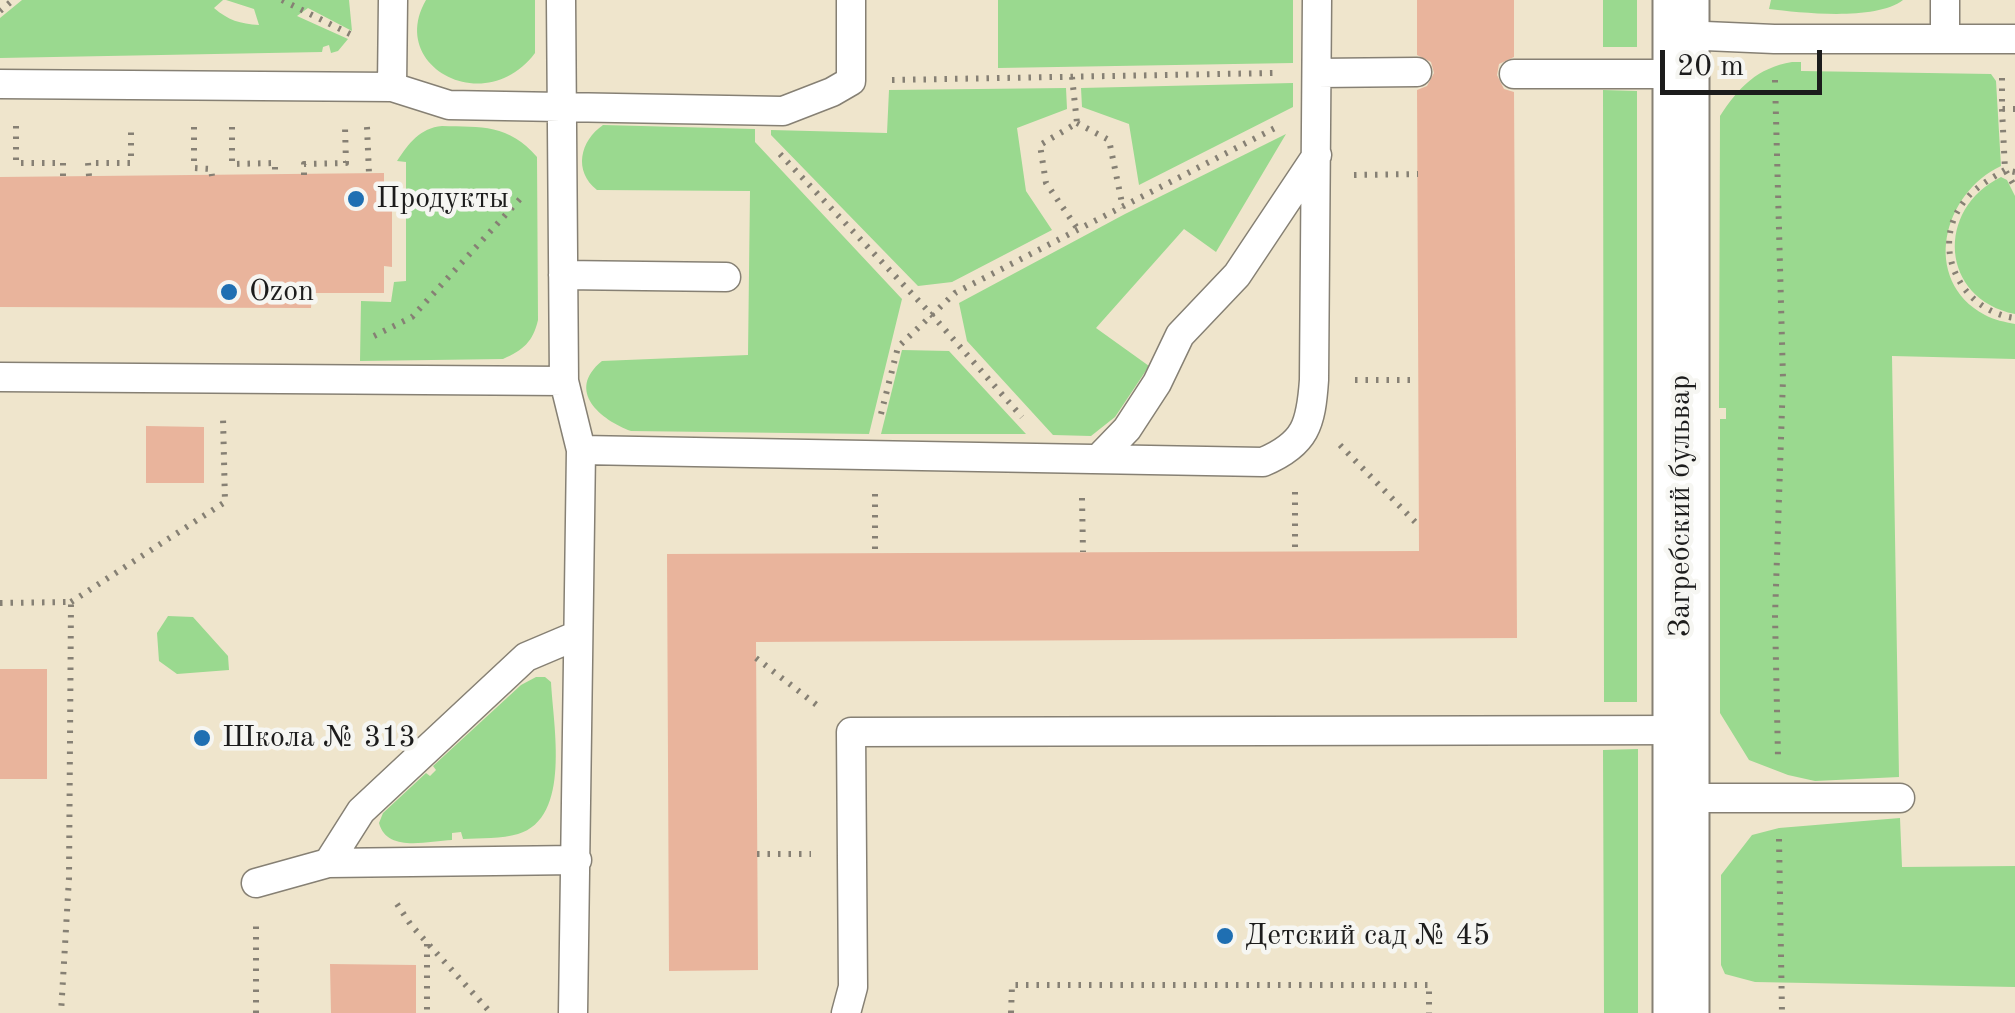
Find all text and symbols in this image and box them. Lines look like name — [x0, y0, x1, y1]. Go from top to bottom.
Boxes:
scale bar — [1665, 30, 1828, 92]
text: 20 m — [1677, 52, 1744, 82]
place label: Продукты — [376, 181, 509, 217]
marker: Продукты — [345, 188, 367, 210]
place label: Ozon — [249, 274, 314, 310]
marker: Ozon — [218, 281, 240, 303]
street label: Загребский бульвар — [1663, 375, 1699, 637]
place label: Школа № 313 — [222, 720, 416, 756]
marker: Школа № 313 — [191, 727, 213, 749]
place label: Детский сад № 45 — [1245, 918, 1490, 954]
marker: Детский сад № 45 — [1214, 925, 1236, 947]

